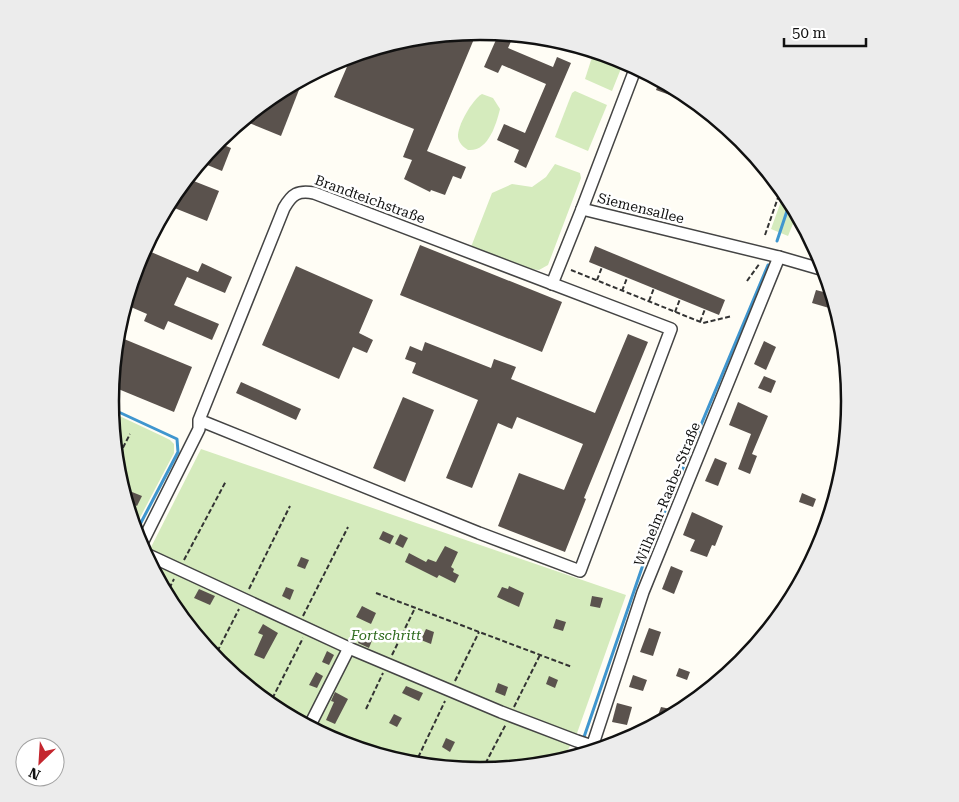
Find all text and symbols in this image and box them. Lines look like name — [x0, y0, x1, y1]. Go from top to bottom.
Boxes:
scale bar — [784, 15, 866, 47]
text: 50 m — [792, 24, 827, 42]
street label: Brandteichstraße — [313, 172, 428, 226]
street label: Siemensallee — [596, 190, 686, 227]
street label: Wilhelm-Raabe-Straße — [631, 419, 703, 568]
park label: Fortschritt — [350, 627, 422, 643]
north arrow — [15, 737, 65, 787]
text: N — [26, 764, 43, 783]

